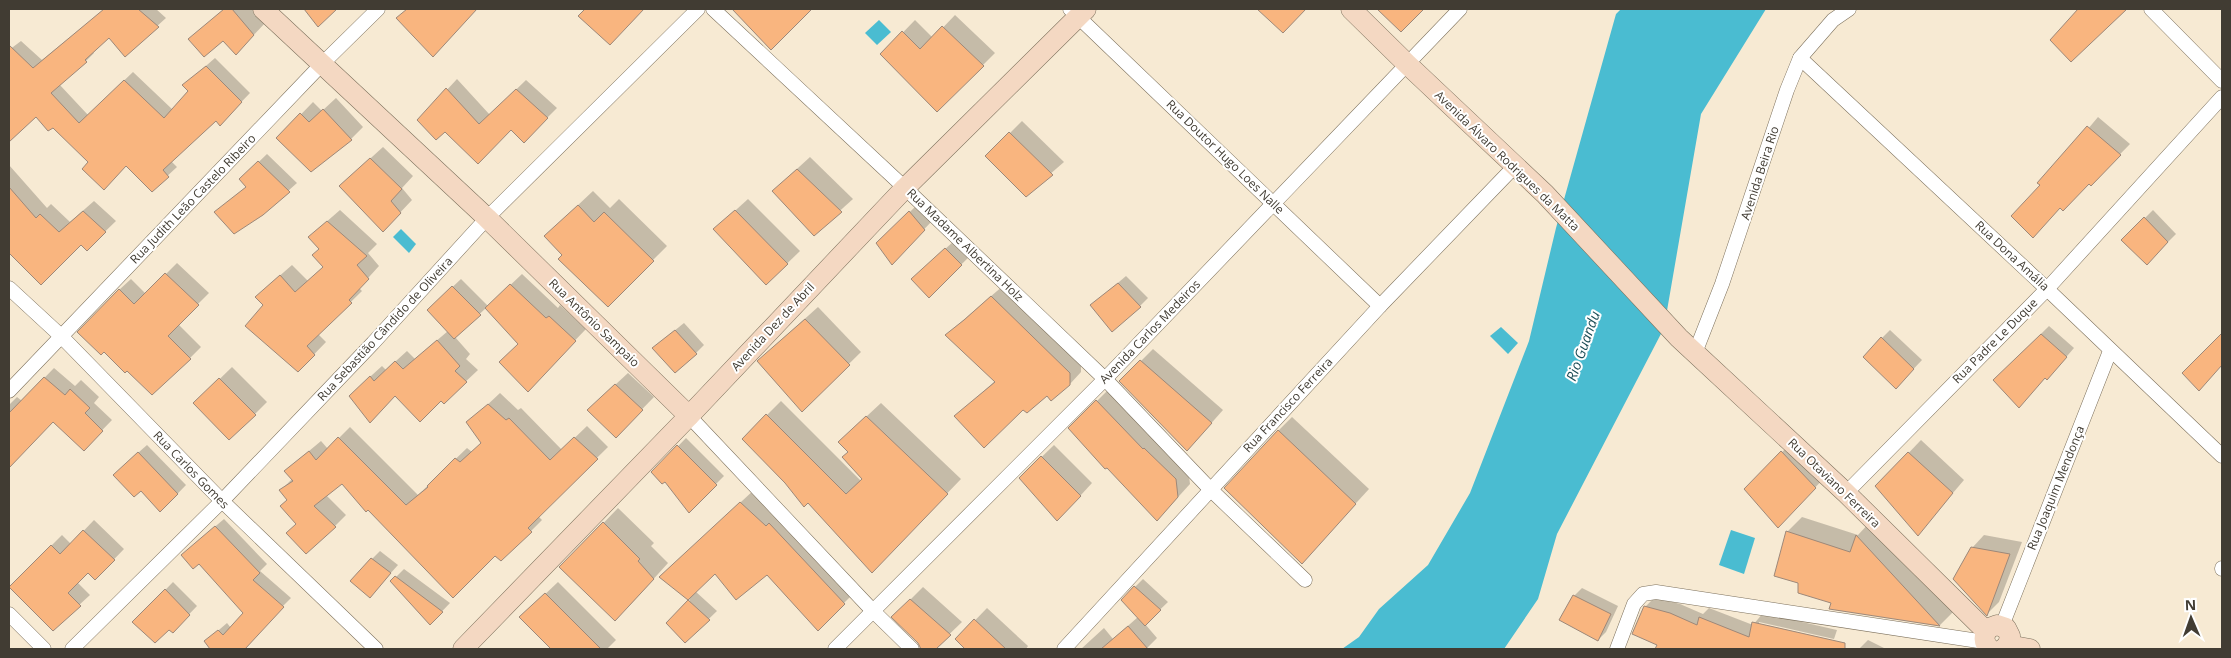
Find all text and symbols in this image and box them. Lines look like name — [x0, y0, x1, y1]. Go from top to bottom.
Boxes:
street label: Avenida Álvaro Rodrigues da Matta — [1431, 87, 1584, 235]
street label: Rua Doutor Hugo Loes Nalle — [1163, 96, 1288, 218]
street label: Avenida Beira Rio — [1736, 124, 1783, 222]
street label: Rua Judith Leão Castelo Ribeiro — [126, 130, 259, 267]
street label: Rua Madame Albertina Holz — [903, 184, 1028, 305]
street label: Rua Dona Amália — [1972, 217, 2053, 294]
street label: Rua Sebastião Cândido de Oliveira — [313, 253, 456, 404]
street label: Rua Antônio Sampaio — [545, 275, 644, 371]
street label: Avenida Carlos Medeiros — [1095, 276, 1204, 387]
street label: Avenida Dez de Abril — [727, 279, 818, 375]
street label: Rua Padre Le Duque — [1948, 294, 2041, 387]
water label: Rio Guandu — [1561, 308, 1604, 383]
street label: Rua Francisco Ferreira — [1239, 353, 1336, 456]
street label: Rua Joaquim Mendonça — [2023, 423, 2088, 553]
street label: Rua Carlos Gomes — [150, 427, 233, 513]
street label: Rua Otaviano Ferreira — [1784, 434, 1884, 531]
north arrow — [2166, 593, 2216, 643]
text: N — [2185, 595, 2197, 614]

